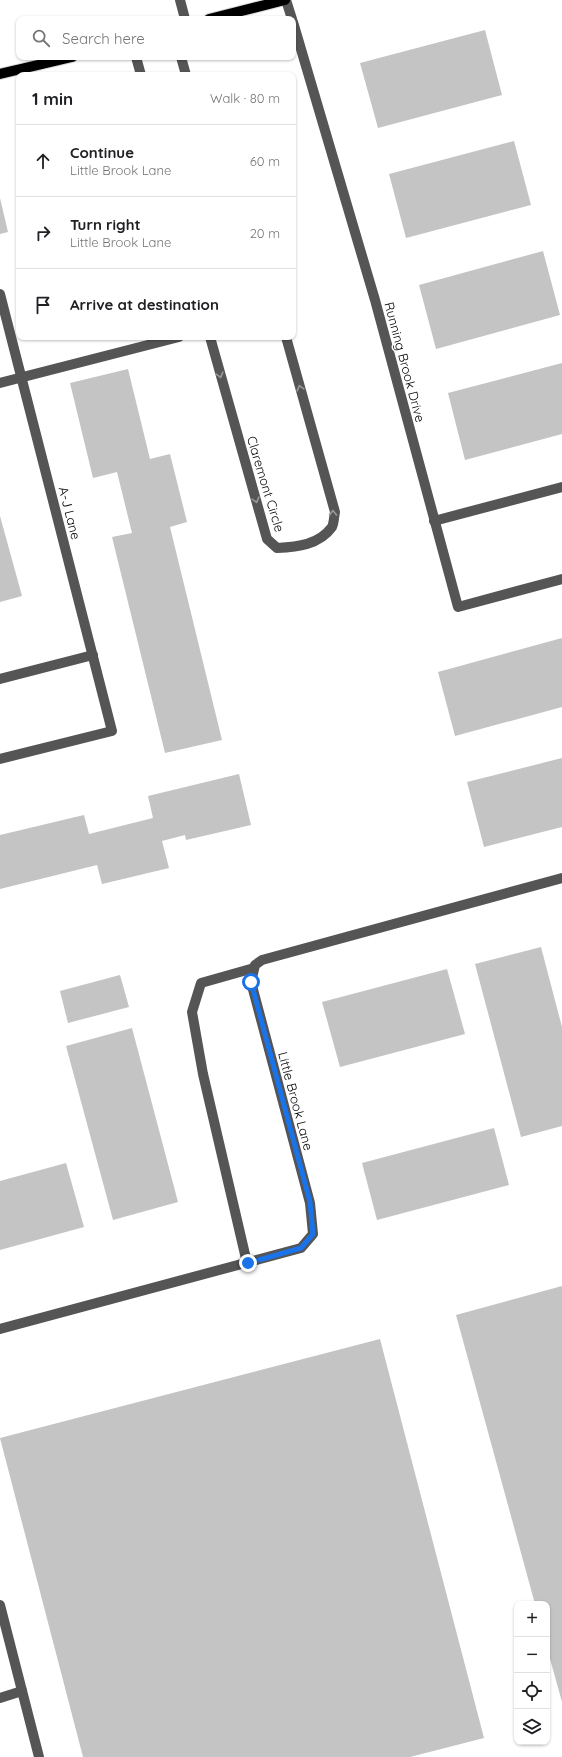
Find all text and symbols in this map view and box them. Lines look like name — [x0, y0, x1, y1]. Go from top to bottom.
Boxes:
search box — [16, 16, 296, 60]
icon: search — [30, 27, 52, 49]
text: Search here — [62, 29, 145, 48]
text: 1 min — [32, 88, 73, 109]
text: Walk · 80 m — [210, 90, 280, 106]
text: Continue — [70, 143, 134, 162]
icon: ahead — [32, 150, 54, 172]
text: 60 m — [250, 153, 280, 169]
text: Little Brook Lane — [70, 162, 171, 178]
text: Turn right — [70, 215, 141, 234]
icon: right — [32, 222, 54, 244]
text: 20 m — [250, 225, 280, 241]
text: Little Brook Lane — [70, 234, 171, 250]
icon: arrive — [32, 294, 54, 316]
text: Arrive at destination — [70, 295, 219, 314]
street label: Running Brook Drive — [381, 300, 429, 424]
one-way arrow — [216, 371, 224, 378]
one-way arrow — [296, 384, 305, 391]
street label: Claremont Circle — [244, 434, 288, 534]
street label: A-J Lane — [56, 485, 84, 541]
one-way arrow — [251, 496, 260, 503]
one-way arrow — [329, 510, 337, 516]
route start — [242, 973, 260, 991]
street label: Little Brook Lane — [275, 1050, 317, 1152]
route end — [239, 1254, 257, 1272]
map controls — [514, 1601, 550, 1745]
button: + — [514, 1601, 550, 1637]
button: − — [514, 1637, 550, 1673]
button: locate — [514, 1673, 550, 1709]
button: layers — [514, 1709, 550, 1745]

